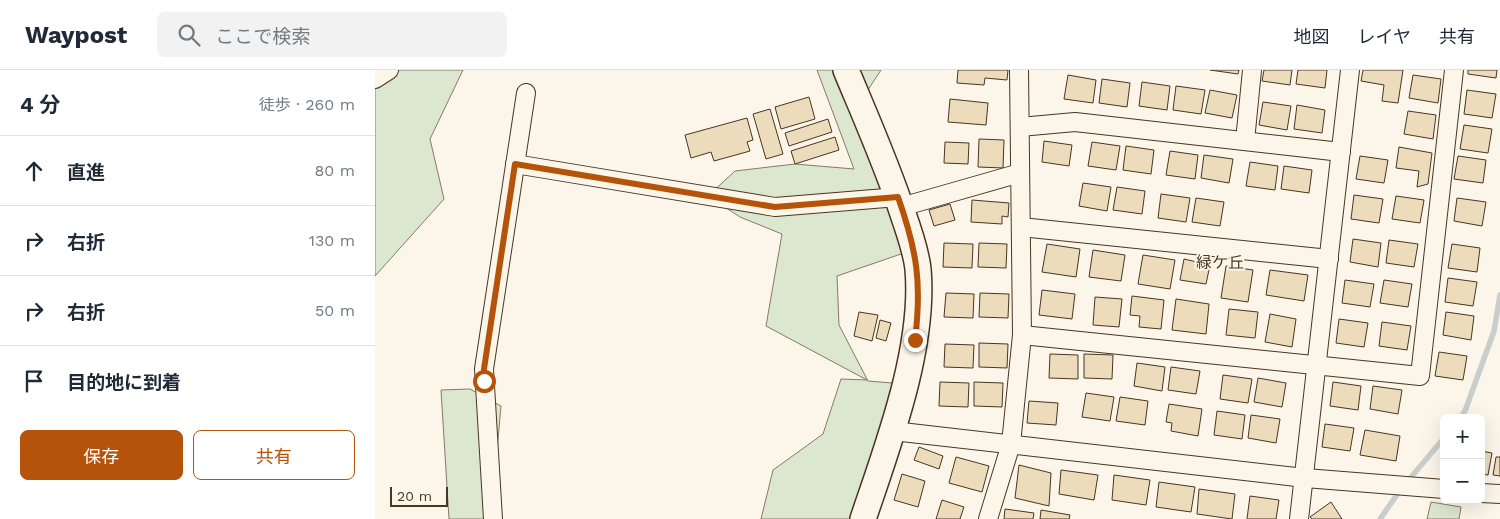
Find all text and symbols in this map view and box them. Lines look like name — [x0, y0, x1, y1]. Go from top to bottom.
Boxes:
search box — [157, 12, 507, 57]
text: Waypost — [25, 21, 127, 49]
icon: search — [175, 21, 203, 49]
text: ここで検索 — [215, 25, 310, 48]
text: 地図 — [1294, 26, 1330, 47]
text: レイヤ — [1358, 26, 1411, 47]
text: 共有 — [1439, 26, 1475, 47]
text: 4 分 — [20, 92, 61, 117]
text: 徒歩 · 260 m — [259, 95, 355, 114]
icon: ahead — [20, 157, 48, 185]
text: 直進 — [67, 161, 105, 184]
text: 80 m — [314, 161, 355, 180]
icon: right — [20, 227, 48, 255]
text: 右折 — [67, 231, 105, 254]
text: 130 m — [309, 231, 355, 250]
district label: 緑ケ丘 — [1196, 253, 1244, 272]
icon: right — [20, 297, 48, 325]
text: 右折 — [67, 301, 105, 324]
text: 50 m — [315, 301, 355, 320]
route end — [904, 329, 927, 352]
icon: arrive — [20, 367, 48, 395]
route start — [473, 370, 496, 393]
text: 目的地に到着 — [67, 371, 181, 394]
map controls — [1440, 414, 1485, 504]
button: + — [1440, 414, 1485, 459]
button: 保存 — [20, 430, 183, 480]
button: 共有 — [193, 430, 355, 480]
button: − — [1440, 459, 1485, 504]
scale bar — [390, 484, 447, 507]
text: 20 m — [397, 488, 432, 504]

